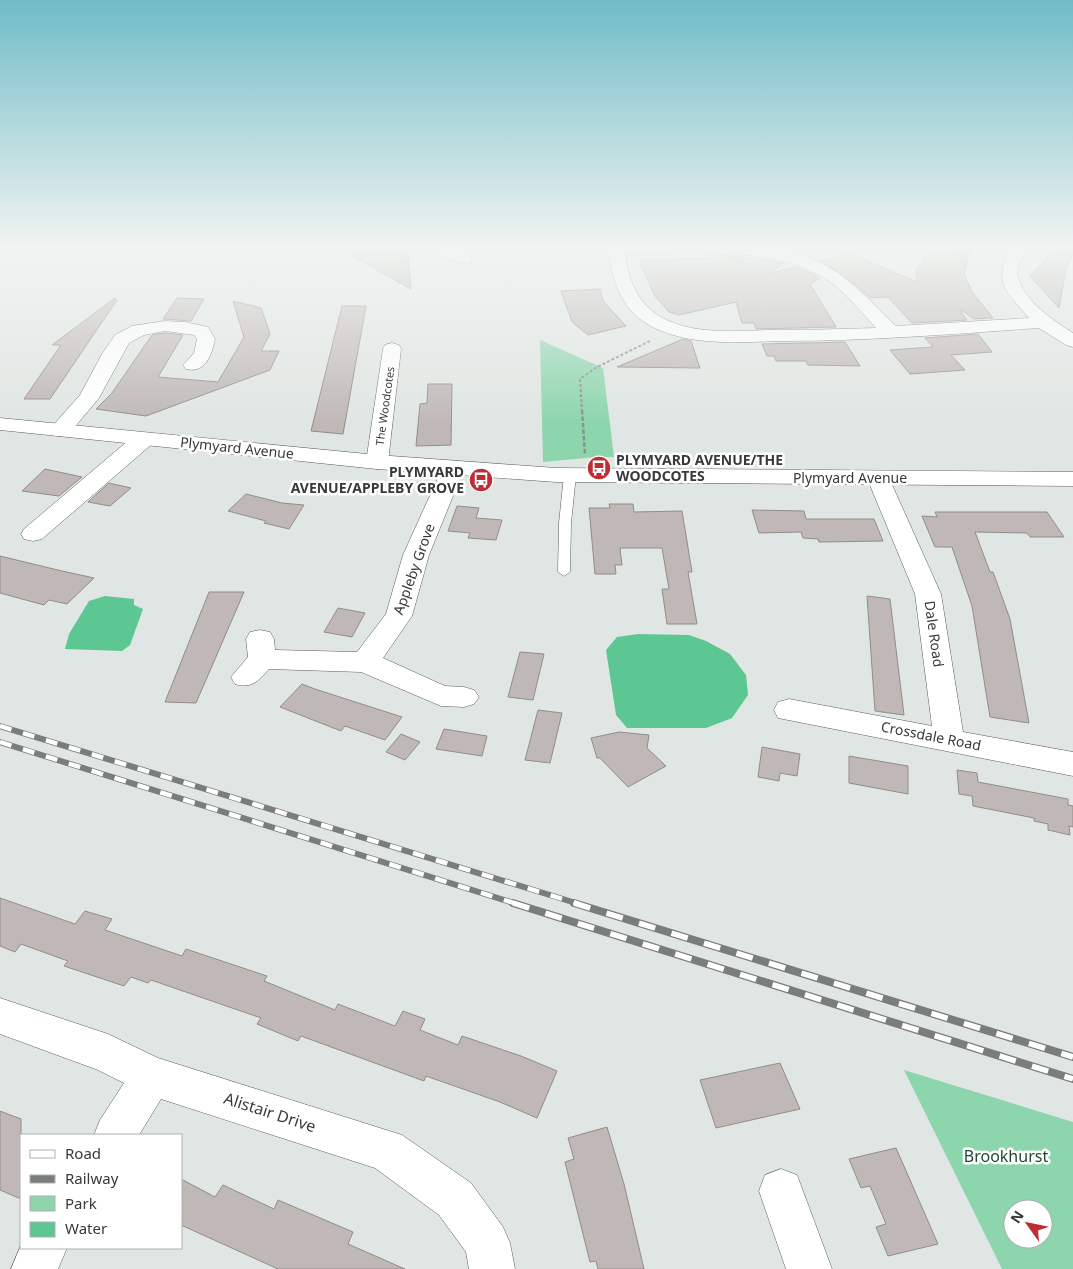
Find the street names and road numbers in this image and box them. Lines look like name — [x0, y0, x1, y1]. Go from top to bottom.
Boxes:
street label: The Woodcotes — [372, 366, 397, 446]
street label: Plymyard Avenue — [179, 432, 295, 463]
street label: Plymyard Avenue — [793, 468, 907, 487]
street label: Appleby Grove — [388, 521, 439, 617]
street label: Dale Road — [920, 599, 949, 668]
street label: Crossdale Road — [879, 717, 983, 755]
street label: Alistair Drive — [221, 1087, 319, 1137]

